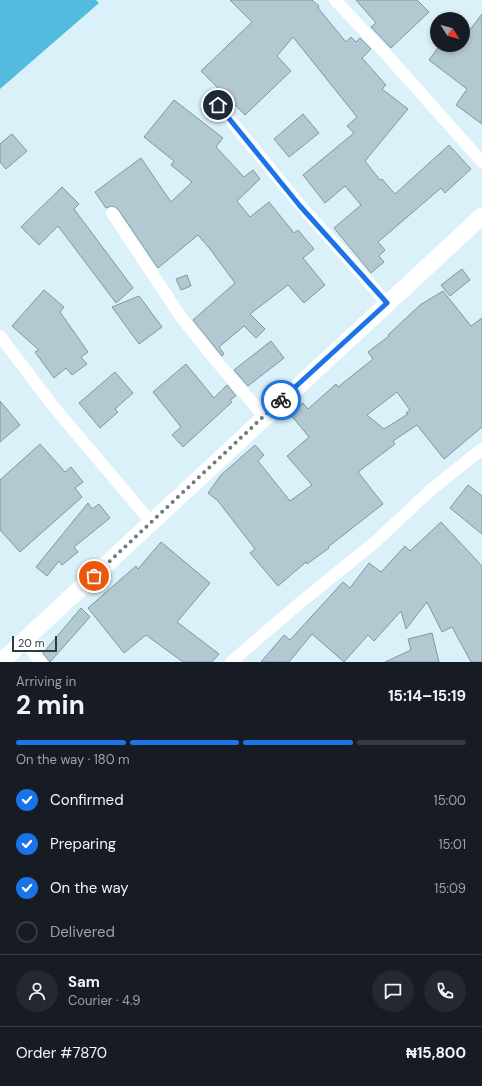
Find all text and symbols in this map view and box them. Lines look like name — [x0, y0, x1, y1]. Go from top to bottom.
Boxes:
north arrow — [430, 12, 470, 52]
map controls — [430, 12, 470, 52]
pin — [201, 88, 235, 122]
icon: home — [207, 94, 229, 116]
courier — [261, 380, 301, 420]
icon: bike — [270, 389, 292, 411]
pin — [77, 559, 111, 593]
icon: bag — [83, 565, 105, 587]
scale bar — [12, 634, 57, 653]
text: 20 m — [18, 636, 44, 650]
text: Arriving in — [16, 673, 76, 690]
text: 15:14–15:19 — [388, 686, 466, 706]
text: 2 min — [16, 688, 85, 722]
text: On the way · 180 m — [16, 751, 130, 768]
icon: check — [16, 789, 38, 811]
text: Confirmed — [50, 790, 124, 810]
text: 15:00 — [434, 792, 466, 809]
icon: check — [16, 833, 38, 855]
text: Preparing — [50, 834, 116, 854]
text: 15:01 — [438, 836, 466, 853]
icon: check — [16, 877, 38, 899]
text: On the way — [50, 878, 129, 898]
text: 15:09 — [434, 880, 466, 897]
text: Delivered — [50, 922, 115, 942]
button: person — [16, 970, 58, 1012]
button: chat — [372, 970, 414, 1012]
button: phone — [424, 970, 466, 1012]
text: Sam — [68, 972, 100, 992]
text: Courier · 4.9 — [68, 992, 140, 1009]
text: Order #7870 — [16, 1043, 107, 1063]
text: ₦15,800 — [406, 1043, 466, 1063]

